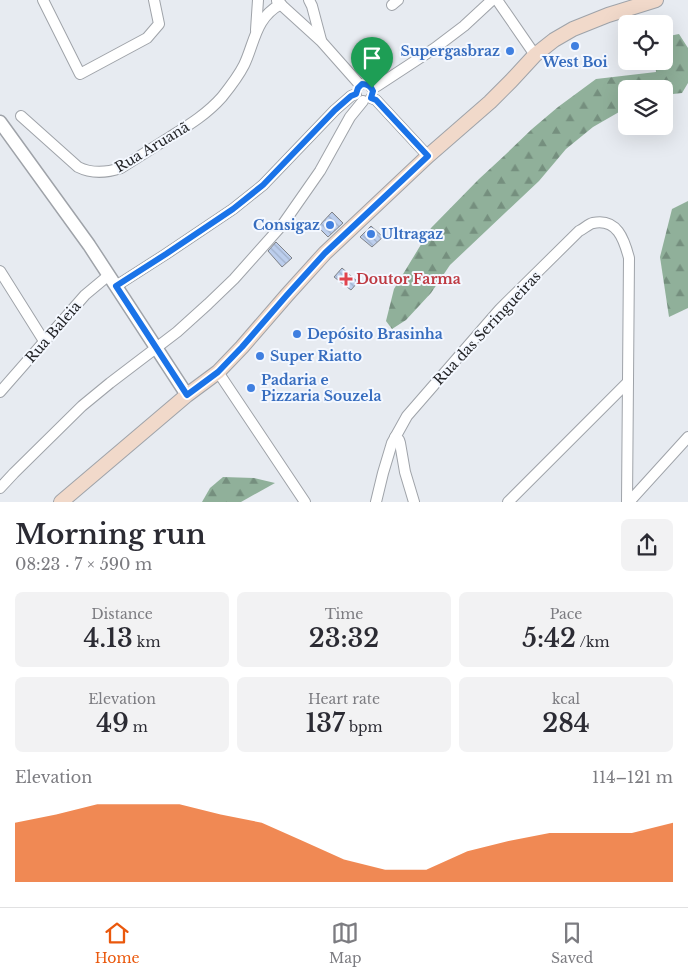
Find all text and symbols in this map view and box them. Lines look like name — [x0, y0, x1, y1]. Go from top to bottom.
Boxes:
map controls — [618, 15, 673, 135]
button: locate — [618, 15, 673, 70]
pin — [351, 37, 393, 88]
marker: West Boi — [569, 40, 581, 52]
place label: Supergasbraz — [400, 42, 500, 60]
icon: arrive — [358, 44, 386, 72]
marker: Supergasbraz — [504, 45, 516, 57]
place label: West Boi — [541, 53, 608, 71]
button: layers — [618, 80, 673, 135]
street label: Rua Aruanã — [112, 118, 193, 176]
place label: Consigaz — [253, 216, 320, 234]
marker: Consigaz — [324, 219, 336, 231]
place label: Ultragaz — [381, 225, 443, 243]
marker: Ultragaz — [365, 228, 377, 240]
street label: Rua das Seringueiras — [430, 267, 544, 389]
place label: Doutor Farma — [356, 270, 461, 288]
marker: Doutor Farma — [340, 273, 352, 285]
street label: Rua Baleia — [21, 297, 85, 366]
place label: Depósito Brasinha — [307, 325, 443, 343]
marker: Depósito Brasinha — [291, 328, 303, 340]
place label: Super Riatto — [270, 347, 362, 365]
marker: Super Riatto — [254, 350, 266, 362]
place label: Padaria e Pizzaria Souzela — [261, 371, 381, 405]
marker: Padaria e Pizzaria Souzela — [245, 382, 257, 394]
text: Morning run — [15, 517, 206, 552]
button: share — [621, 519, 673, 571]
text: 08:23 · 7 × 590 m — [15, 554, 152, 574]
text: Distance — [91, 605, 153, 623]
text: Time — [325, 605, 363, 623]
text: Pace — [550, 605, 582, 623]
text: 4.13 — [84, 623, 133, 654]
text: 23:32 — [309, 623, 379, 654]
text: 5:42 — [522, 623, 576, 654]
text: km — [133, 633, 160, 651]
text: /km — [576, 633, 610, 651]
text: Elevation — [88, 690, 156, 708]
text: Heart rate — [308, 690, 380, 708]
text: kcal — [552, 690, 580, 708]
text: 49 — [96, 708, 129, 739]
text: 137 — [305, 708, 345, 739]
text: 284 — [542, 708, 590, 739]
text: m — [129, 718, 148, 736]
text: bpm — [345, 718, 383, 736]
text: Elevation — [15, 767, 92, 787]
text: 114–121 m — [592, 767, 673, 787]
tab: Home — [95, 919, 140, 967]
tab: Map — [329, 919, 362, 967]
tab: Saved — [551, 919, 593, 967]

